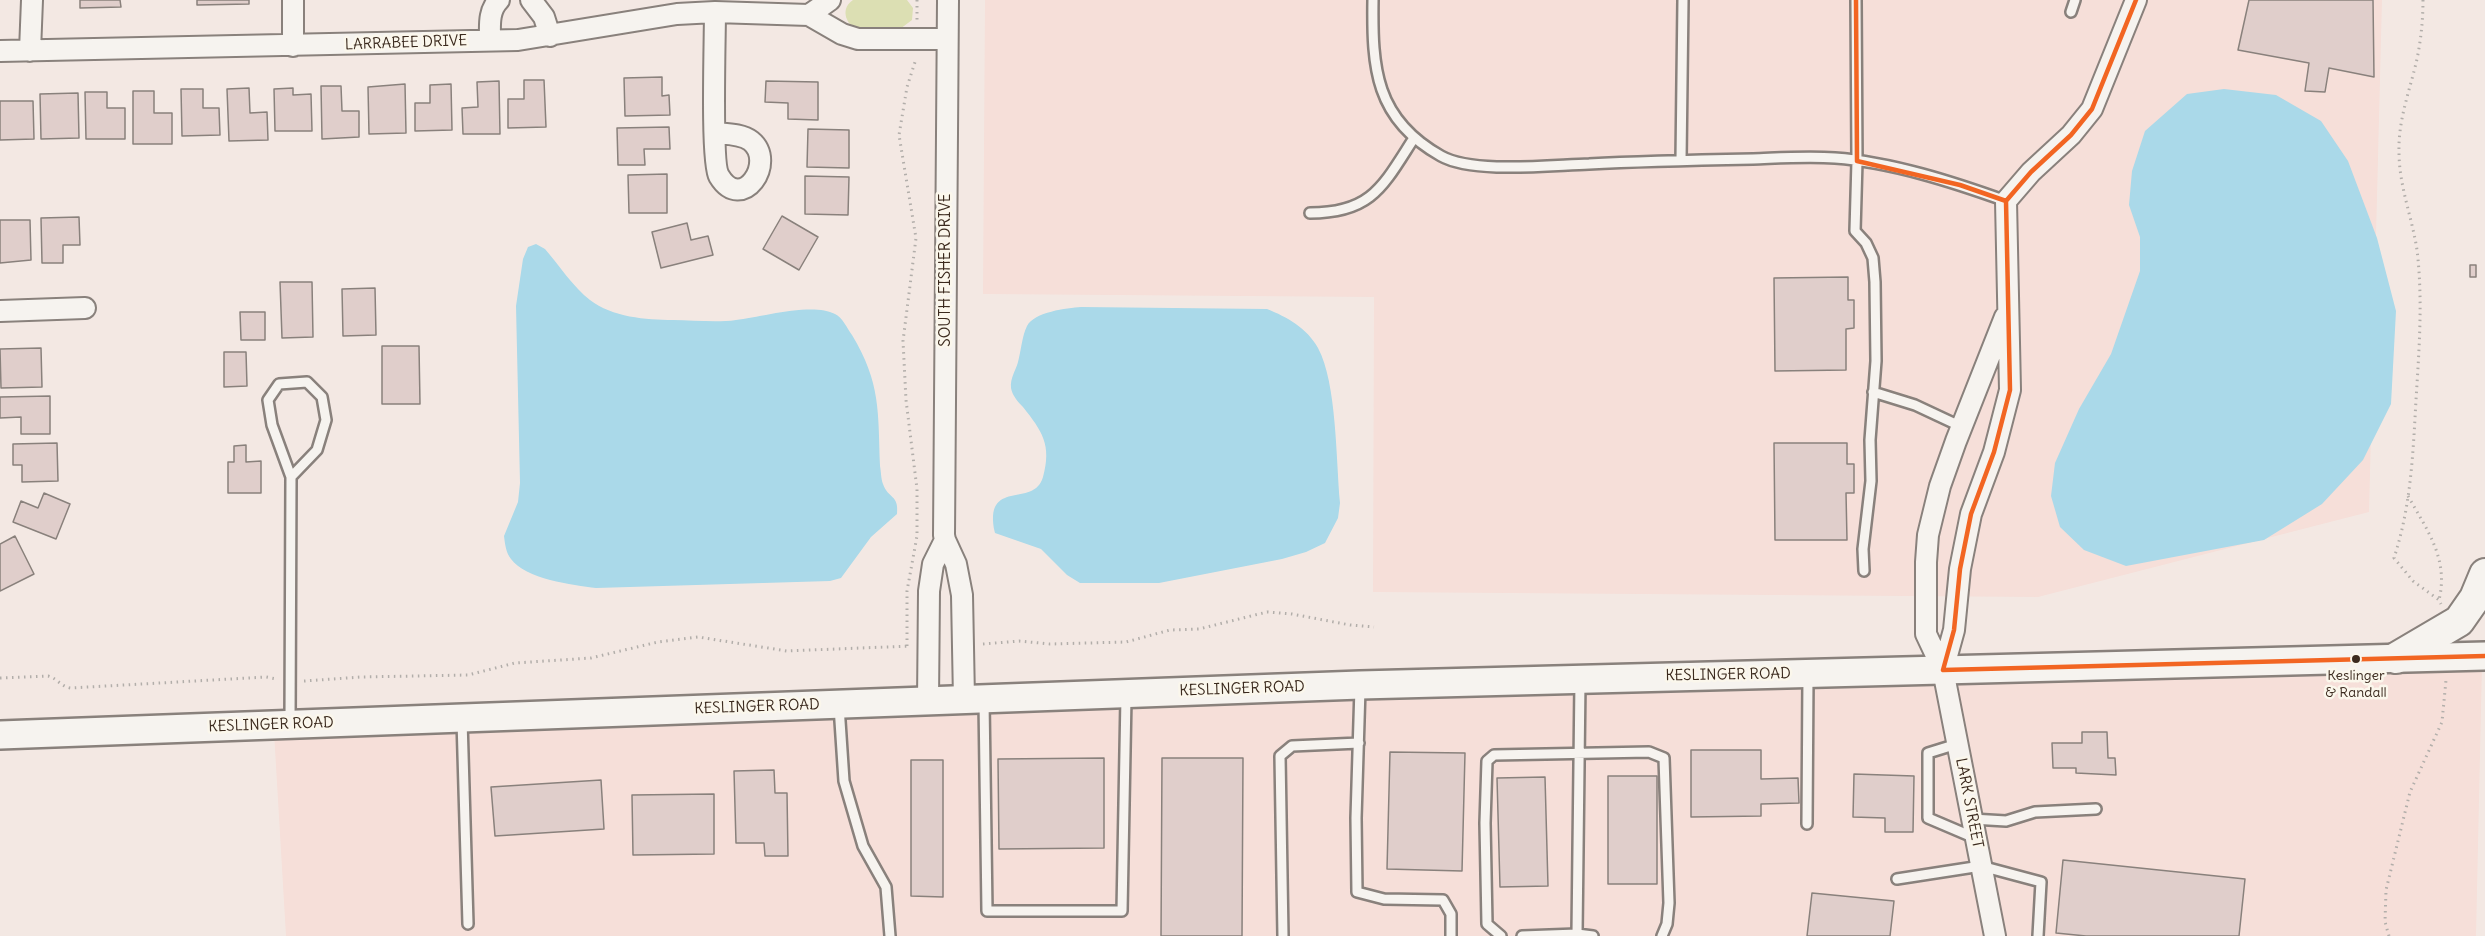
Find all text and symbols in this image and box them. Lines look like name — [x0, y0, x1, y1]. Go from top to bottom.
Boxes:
street label: LARRABEE DRIVE — [345, 32, 467, 54]
street label: SOUTH FISHER DRIVE — [937, 193, 955, 347]
marker: Keslinger & Randall — [2350, 653, 2362, 665]
street label: KESLINGER ROAD — [1665, 665, 1791, 685]
place label: Keslinger & Randall — [2325, 668, 2387, 700]
street label: KESLINGER ROAD — [1179, 678, 1305, 700]
street label: KESLINGER ROAD — [694, 696, 820, 718]
street label: KESLINGER ROAD — [208, 714, 334, 736]
street label: LARK STREET — [1951, 756, 1987, 850]

